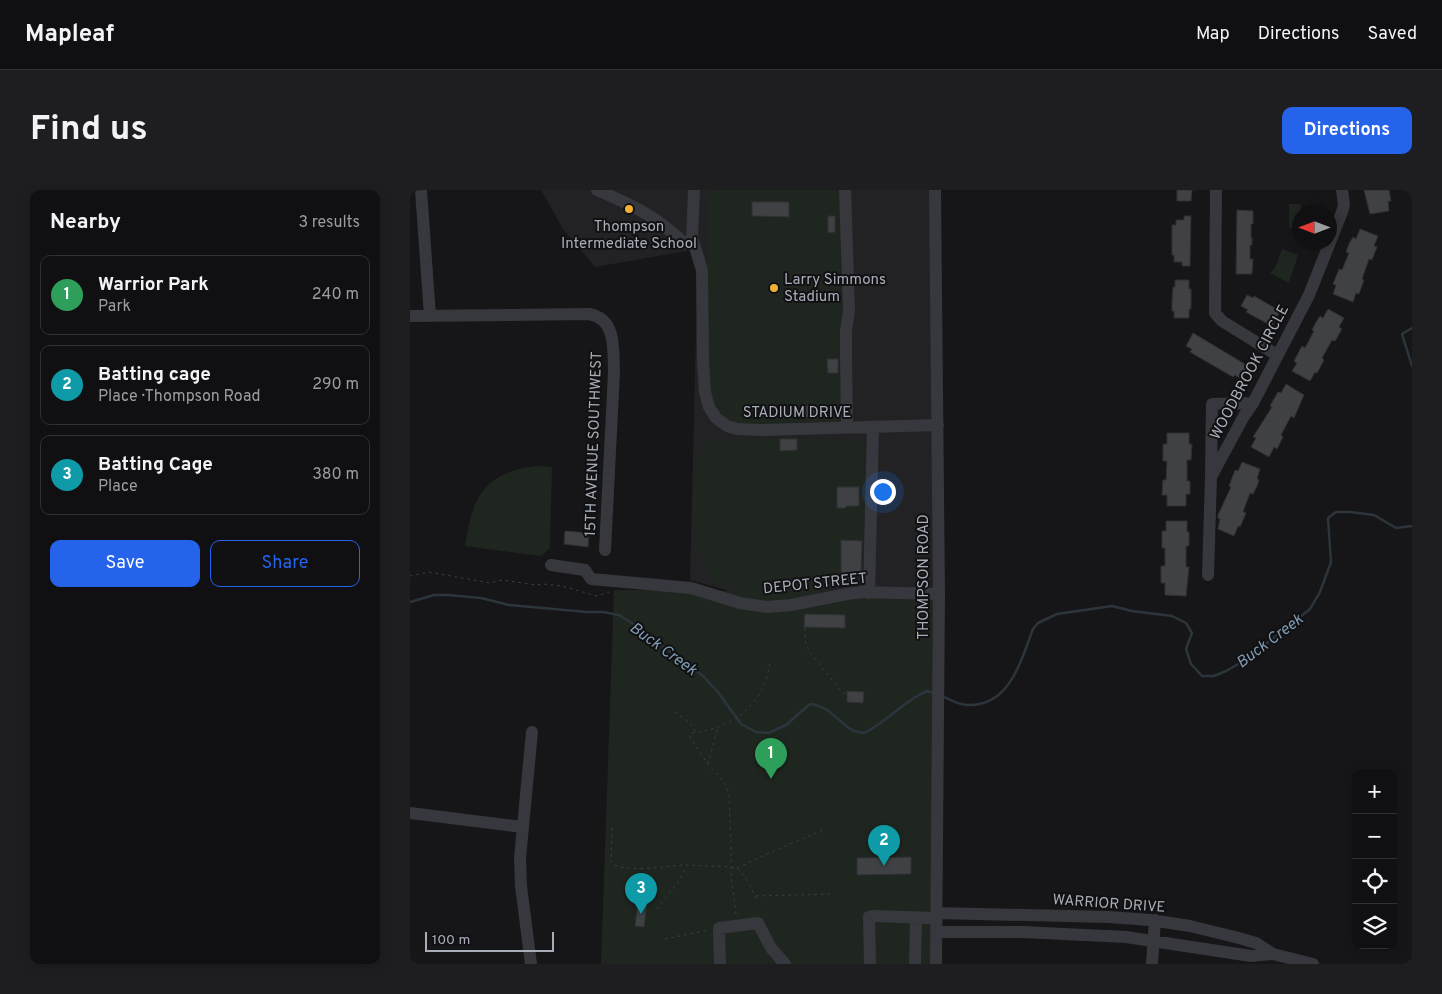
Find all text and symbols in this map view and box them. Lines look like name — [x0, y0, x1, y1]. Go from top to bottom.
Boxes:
text: Mapleaf — [25, 20, 114, 50]
text: Map — [1196, 23, 1230, 46]
text: Directions — [1258, 23, 1340, 46]
text: Saved — [1368, 23, 1417, 46]
button: Directions — [1282, 107, 1412, 154]
text: Find us — [30, 108, 148, 152]
marker: Thompson Intermediate School — [623, 203, 635, 215]
north arrow — [1292, 205, 1337, 250]
text: Nearby — [50, 209, 121, 236]
text: 3 results — [298, 213, 360, 233]
place label: Thompson Intermediate School — [561, 218, 697, 254]
place label: Larry Simmons Stadium — [784, 271, 886, 307]
text: Warrior Park — [98, 273, 209, 297]
marker: Larry Simmons Stadium — [768, 282, 780, 294]
text: 1 — [64, 285, 70, 305]
text: 240 m — [312, 285, 359, 305]
text: Park — [98, 297, 131, 317]
street label: WOODBROOK CIRCLE — [1207, 302, 1294, 443]
street label: 15TH AVENUE SOUTHWEST — [582, 351, 607, 537]
text: Batting cage — [98, 363, 211, 387]
text: 2 — [62, 375, 72, 395]
text: 290 m — [312, 375, 359, 395]
text: Place · Thompson Road — [98, 387, 261, 407]
street label: STADIUM DRIVE — [743, 404, 851, 423]
text: Batting Cage — [98, 453, 213, 477]
text: 3 — [62, 465, 72, 485]
text: 380 m — [312, 465, 359, 485]
text: Place — [98, 477, 138, 497]
your location — [870, 479, 896, 505]
street label: THOMPSON ROAD — [915, 514, 934, 640]
button: Save — [50, 540, 200, 587]
button: Share — [210, 540, 360, 587]
street label: DEPOT STREET — [762, 570, 868, 599]
water label: Buck Creek — [1233, 609, 1308, 673]
water label: Buck Creek — [625, 618, 701, 681]
pin: 1 — [755, 738, 787, 779]
map controls — [1352, 769, 1397, 949]
button: + — [1352, 769, 1397, 814]
button: − — [1352, 814, 1397, 859]
pin: 2 — [868, 825, 900, 866]
button: locate — [1352, 859, 1397, 904]
pin: 3 — [625, 873, 657, 914]
street label: WARRIOR DRIVE — [1052, 891, 1166, 918]
button: layers — [1352, 904, 1397, 949]
scale bar — [425, 929, 554, 952]
text: 100 m — [432, 932, 470, 949]

